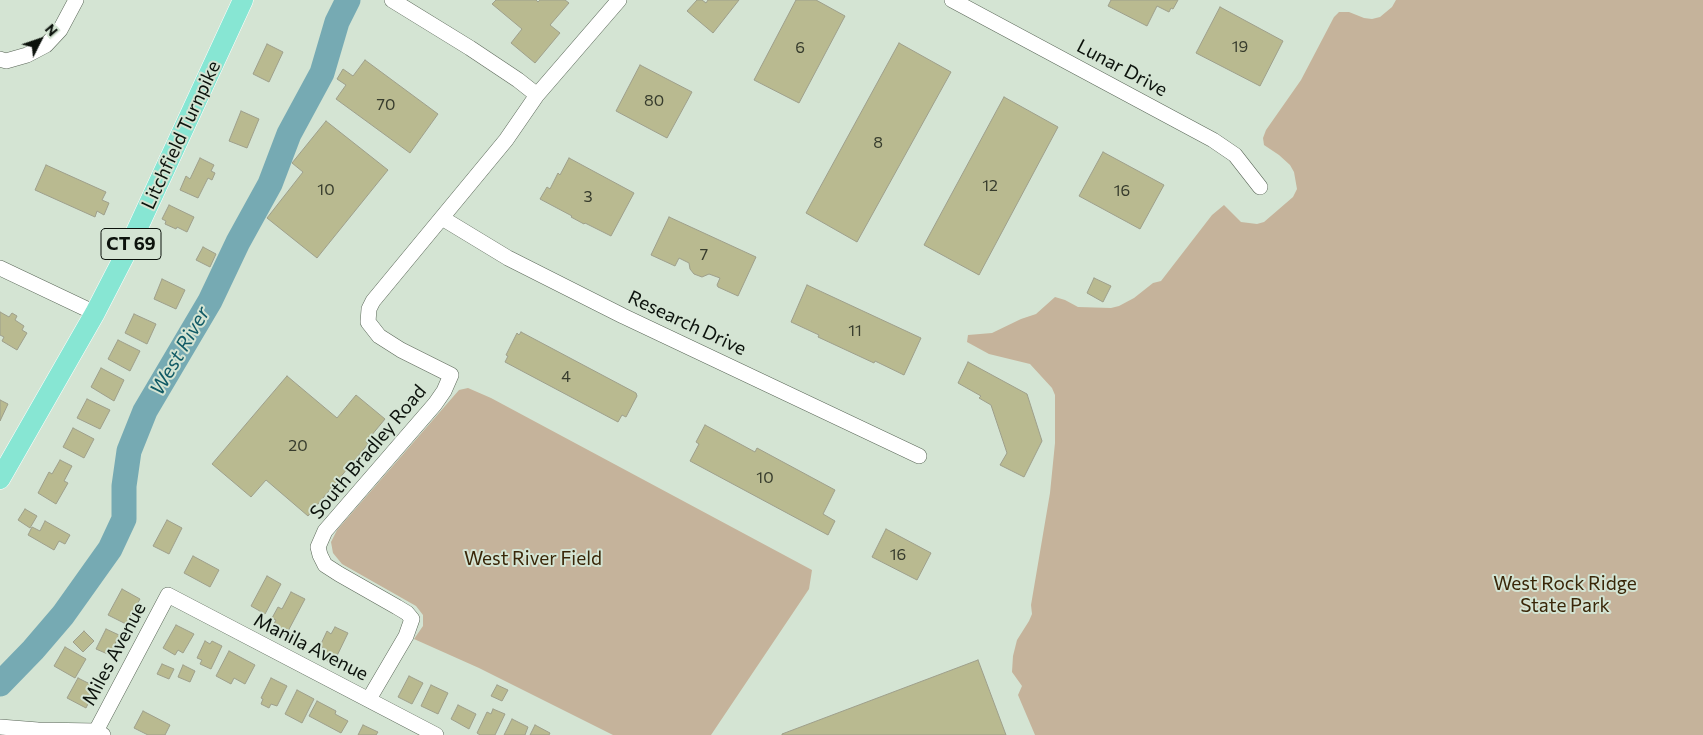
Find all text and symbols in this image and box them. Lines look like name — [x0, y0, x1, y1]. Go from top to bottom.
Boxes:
north arrow — [15, 15, 65, 65]
text: N — [42, 20, 62, 39]
street label: Lunar Drive — [1073, 35, 1171, 101]
house number: 19 — [1232, 37, 1248, 57]
house number: 6 — [795, 38, 805, 58]
street label: Litchfield Turnpike — [137, 57, 225, 213]
house number: 80 — [644, 91, 664, 111]
house number: 70 — [377, 95, 395, 115]
house number: 8 — [873, 133, 883, 153]
house number: 12 — [982, 176, 998, 196]
house number: 10 — [317, 180, 335, 200]
house number: 16 — [1114, 181, 1130, 201]
house number: 3 — [583, 187, 593, 207]
road number: CT 69 — [101, 228, 161, 260]
house number: 7 — [700, 245, 708, 265]
street label: Research Drive — [624, 286, 750, 360]
water label: West River — [145, 303, 215, 399]
house number: 11 — [848, 321, 862, 341]
house number: 4 — [561, 367, 571, 387]
street label: South Bradley Road — [305, 380, 431, 524]
house number: 20 — [288, 436, 308, 456]
house number: 10 — [756, 468, 774, 488]
house number: 16 — [890, 545, 906, 565]
park label: West River Field — [464, 548, 602, 570]
park label: West Rock Ridge State Park — [1493, 573, 1637, 617]
street label: Miles Avenue — [77, 599, 151, 709]
street label: Manila Avenue — [250, 608, 372, 686]

